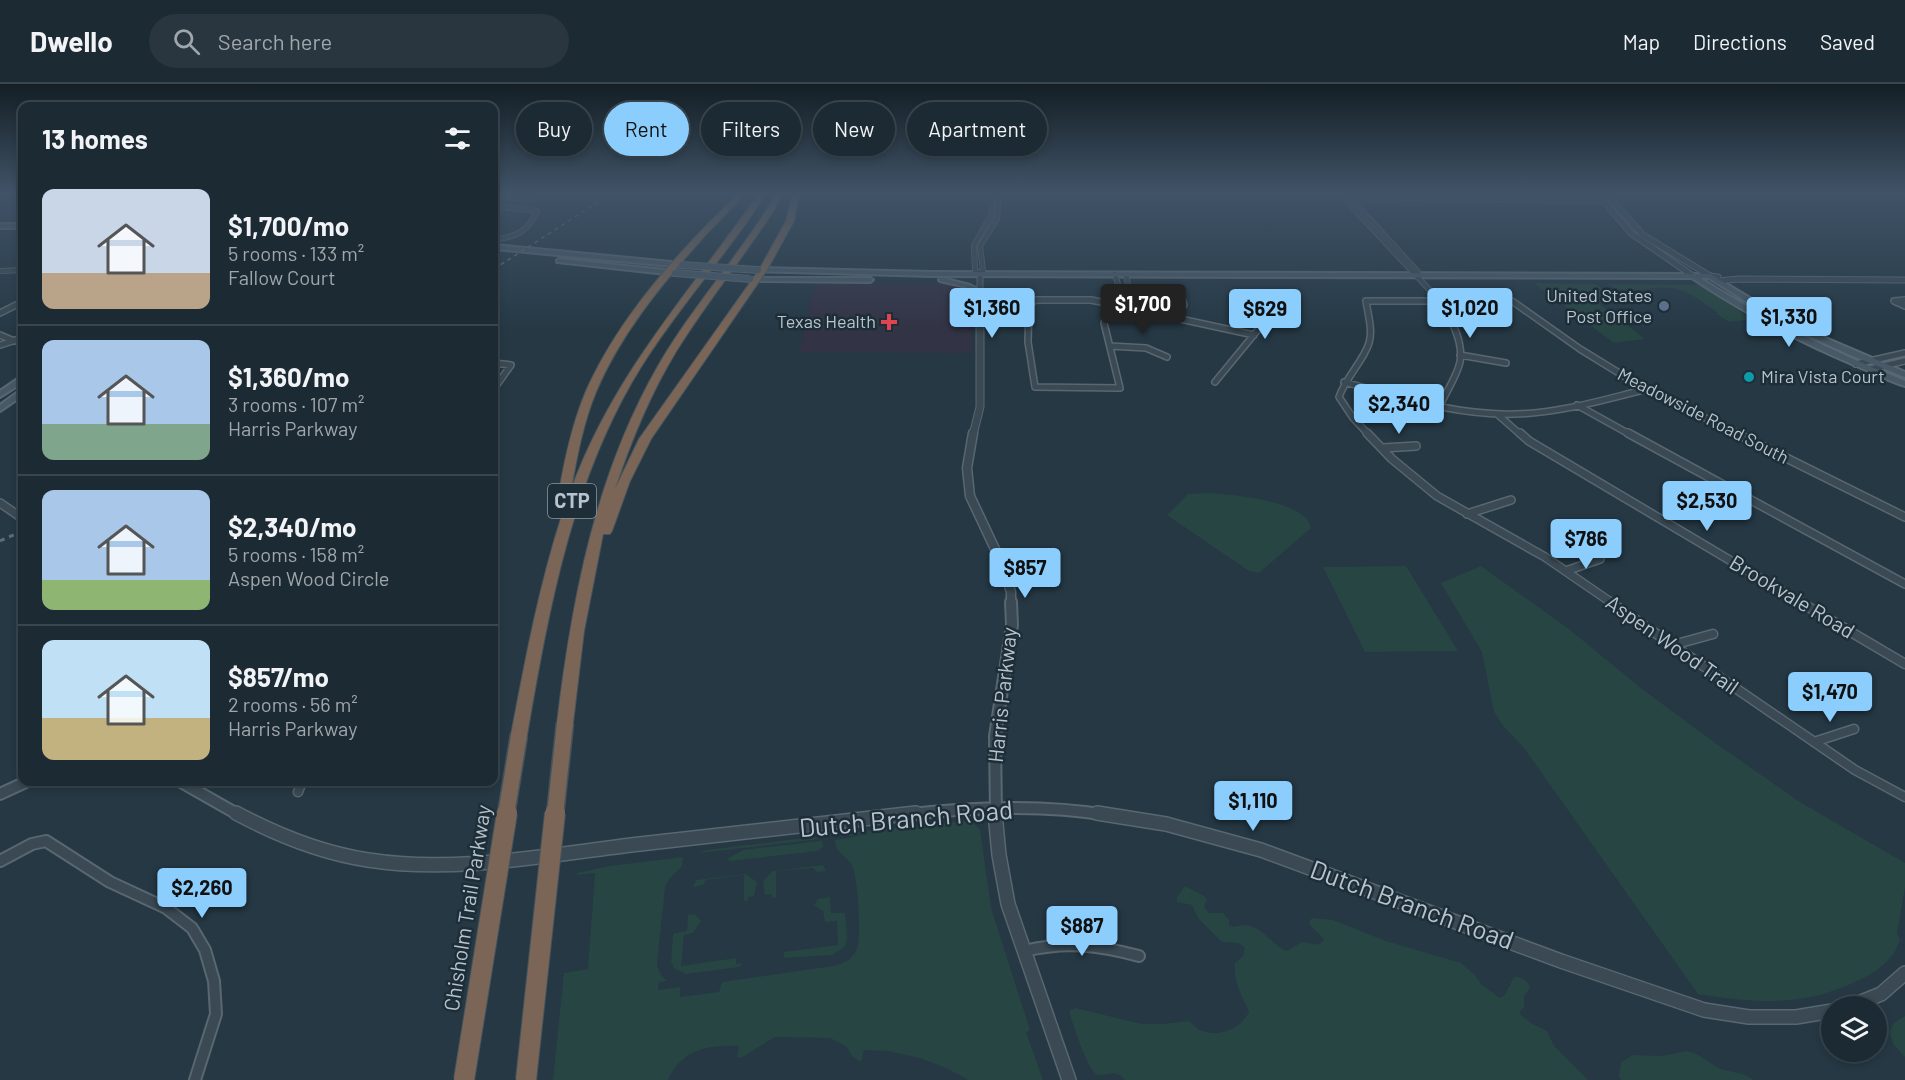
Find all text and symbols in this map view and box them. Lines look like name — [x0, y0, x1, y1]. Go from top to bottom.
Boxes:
search box — [149, 14, 569, 68]
text: Dwello — [30, 24, 113, 58]
icon: search — [170, 25, 203, 58]
text: Search here — [218, 28, 332, 54]
text: Map — [1623, 29, 1660, 54]
text: Directions — [1693, 29, 1787, 54]
text: Saved — [1820, 29, 1875, 54]
chip: Buy — [516, 102, 592, 156]
chip: Rent — [604, 102, 689, 156]
chip: Filters — [701, 102, 801, 156]
chip: New — [813, 102, 895, 156]
chip: Apartment — [907, 102, 1047, 156]
icon: filters — [441, 122, 474, 155]
text: 13 homes — [42, 123, 148, 154]
text: $1,700/mo — [228, 210, 349, 241]
icon: home — [90, 213, 162, 285]
text: 5 rooms · 133 m² — [228, 241, 364, 265]
text: Fallow Court — [228, 265, 336, 289]
pin: $1,700 — [1094, 284, 1192, 335]
place label: United States Post Office — [1546, 284, 1652, 327]
pin: $1,360 — [943, 288, 1041, 339]
pin: $1,020 — [1421, 288, 1519, 339]
pin: $629 — [1229, 289, 1301, 340]
text: $1,700 — [1115, 291, 1171, 315]
text: $1,360 — [964, 295, 1020, 319]
text: $1,020 — [1441, 295, 1499, 319]
text: $629 — [1243, 296, 1287, 320]
pin: $1,330 — [1740, 297, 1838, 348]
marker: United States Post Office — [1657, 299, 1671, 313]
text: $1,330 — [1761, 304, 1817, 328]
place label: Texas Health — [777, 310, 876, 332]
marker: Texas Health — [880, 313, 898, 331]
text: $1,360/mo — [228, 361, 349, 392]
street label: Meadowside Road South — [1614, 362, 1793, 468]
icon: home — [90, 364, 162, 436]
place label: Mira Vista Court — [1761, 365, 1885, 387]
marker: Mira Vista Court — [1742, 370, 1756, 384]
pin: $2,340 — [1350, 384, 1448, 435]
text: $2,340 — [1368, 391, 1430, 415]
text: 3 rooms · 107 m² — [228, 392, 364, 416]
text: Harris Parkway — [228, 416, 357, 440]
pin: $2,530 — [1658, 481, 1756, 532]
road number: CTP — [548, 484, 596, 518]
text: $2,530 — [1677, 488, 1737, 512]
text: $2,340/mo — [228, 511, 357, 542]
icon: home — [90, 514, 162, 586]
pin: $786 — [1550, 519, 1622, 570]
text: $786 — [1565, 526, 1607, 550]
text: 5 rooms · 158 m² — [228, 542, 364, 566]
pin: $857 — [989, 548, 1061, 599]
street label: Brookvale Road — [1726, 549, 1860, 643]
text: $857 — [1004, 555, 1046, 579]
text: Aspen Wood Circle — [228, 566, 389, 590]
street label: Aspen Wood Trail — [1602, 589, 1744, 699]
street label: Harris Parkway — [982, 626, 1021, 764]
text: $857/mo — [228, 661, 329, 692]
icon: home — [90, 664, 162, 736]
pin: $1,470 — [1781, 672, 1879, 723]
text: $1,470 — [1802, 679, 1858, 703]
text: 2 rooms · 56 m² — [228, 692, 358, 716]
text: Harris Parkway — [228, 716, 357, 740]
pin: $1,110 — [1204, 781, 1302, 832]
text: $1,110 — [1228, 788, 1278, 812]
street label: Dutch Branch Road — [798, 793, 1014, 842]
street label: Chisholm Trail Parkway — [438, 803, 495, 1013]
street label: Dutch Branch Road — [1306, 852, 1519, 955]
pin: $2,260 — [153, 868, 251, 919]
text: $2,260 — [171, 875, 233, 899]
pin: $887 — [1046, 906, 1118, 957]
text: $887 — [1061, 913, 1104, 937]
map controls — [1821, 996, 1887, 1062]
button: layers — [1821, 996, 1887, 1062]

